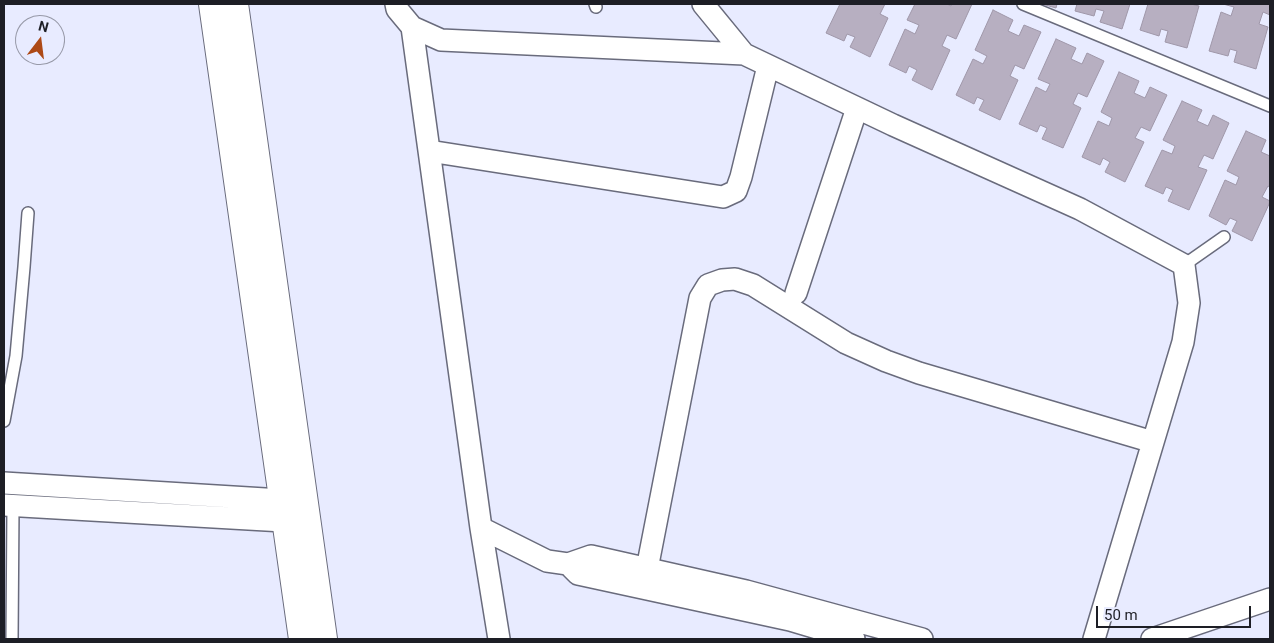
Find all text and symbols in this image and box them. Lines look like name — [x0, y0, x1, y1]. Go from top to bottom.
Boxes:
north arrow — [15, 15, 65, 65]
text: N — [37, 17, 50, 35]
scale bar — [1099, 596, 1254, 628]
text: 50 m — [1104, 606, 1138, 624]

